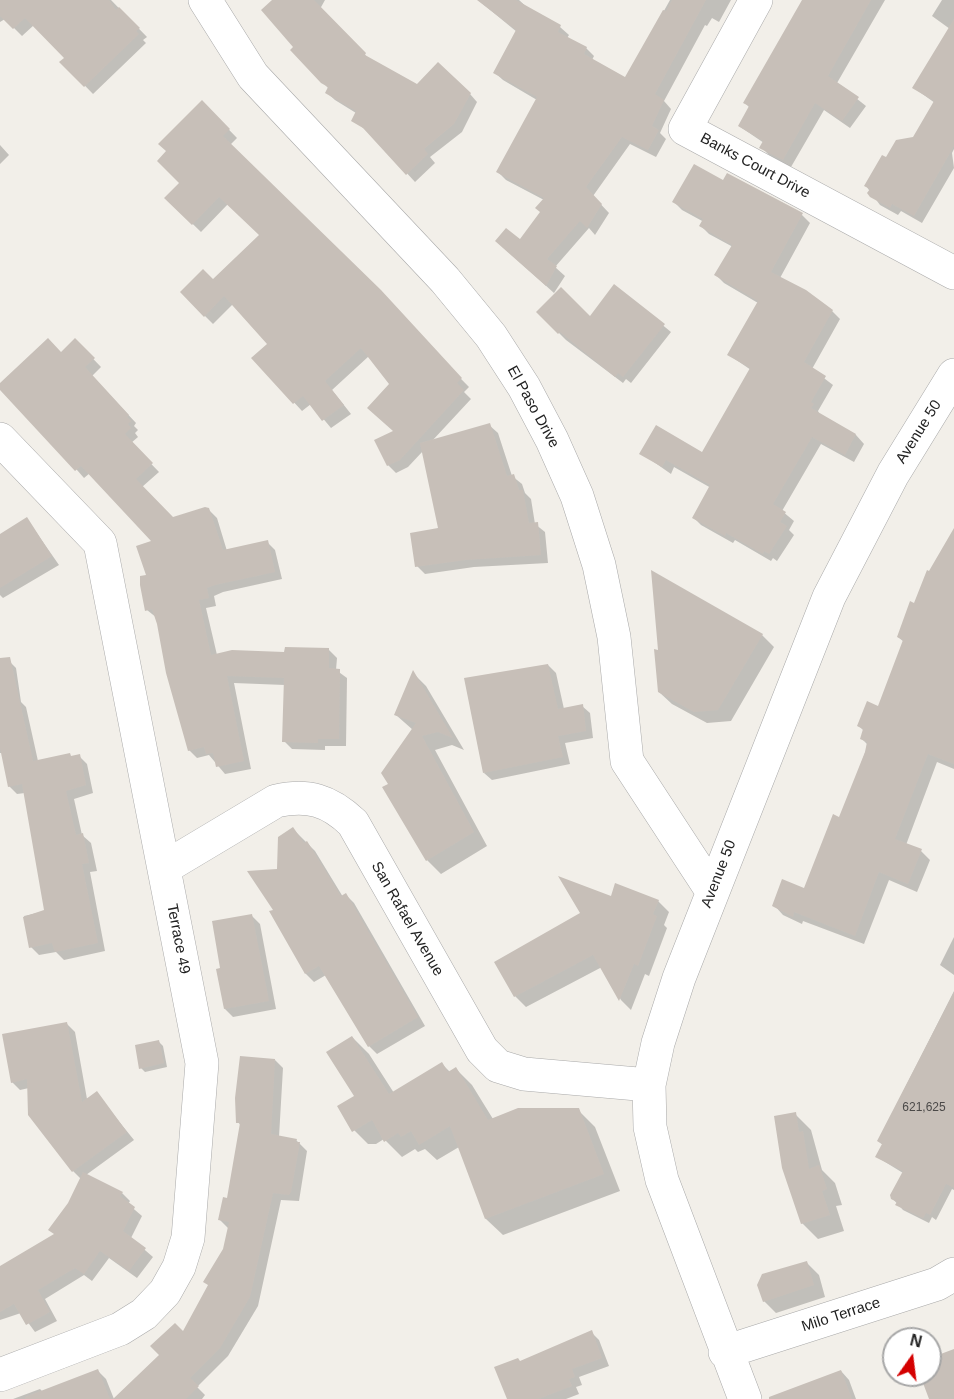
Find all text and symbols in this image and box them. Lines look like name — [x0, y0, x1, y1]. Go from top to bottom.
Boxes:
street label: Banks Court Drive — [697, 129, 813, 203]
street label: El Paso Drive — [503, 363, 563, 451]
street label: Avenue 50 — [892, 397, 946, 467]
street label: Avenue 50 — [698, 837, 740, 911]
street label: San Rafael Avenue — [367, 859, 447, 979]
street label: Terrace 49 — [162, 902, 194, 976]
house number: 621,625 — [902, 1101, 946, 1115]
street label: Milo Terrace — [799, 1294, 883, 1336]
north arrow — [882, 1327, 942, 1387]
text: N — [908, 1331, 924, 1351]

